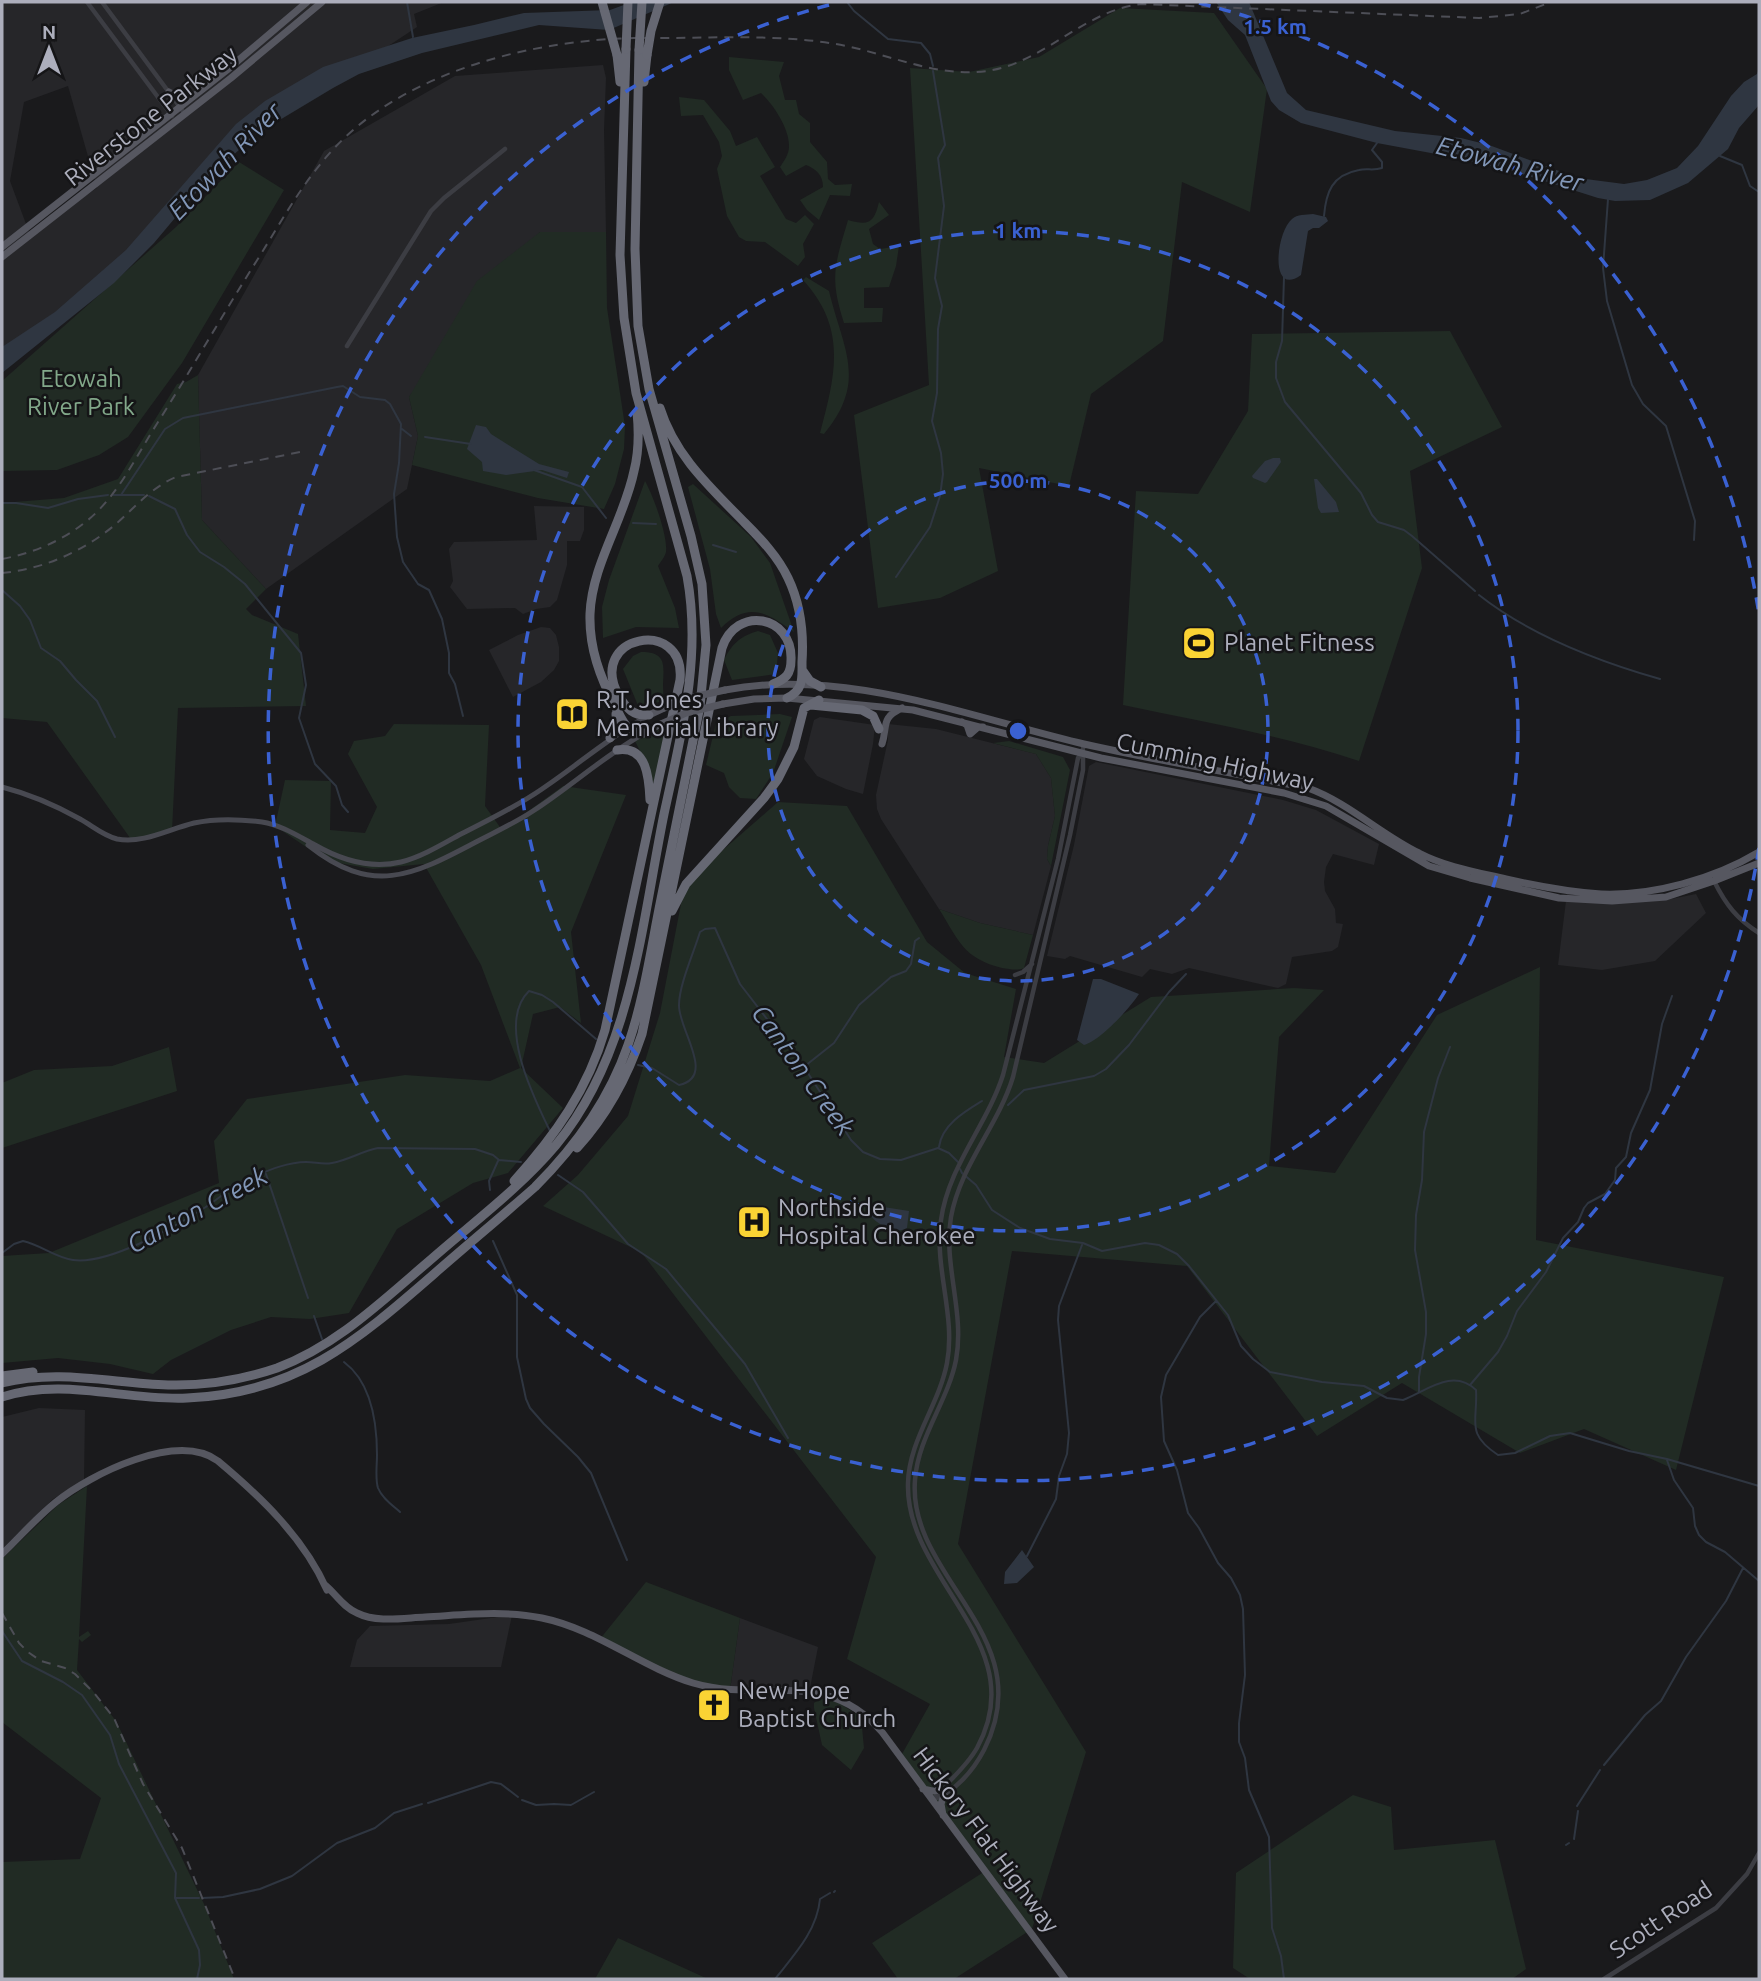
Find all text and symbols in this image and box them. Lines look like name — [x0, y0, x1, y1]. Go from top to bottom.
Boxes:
north arrow — [14, 14, 84, 84]
text: 1.5 km — [1243, 14, 1307, 38]
text: N — [42, 21, 56, 43]
street label: Riverstone Parkway — [59, 40, 243, 191]
water label: Etowah River — [162, 96, 288, 225]
water label: Etowah River — [1434, 130, 1588, 197]
text: 1 km — [995, 218, 1041, 242]
park label: Etowah River Park — [27, 365, 135, 420]
text: 500 m — [989, 468, 1047, 492]
sports icon: Planet Fitness — [1180, 624, 1218, 662]
place label: Planet Fitness — [1224, 629, 1375, 656]
place label: R.T. Jones Memorial Library — [596, 686, 779, 741]
library icon: R.T. Jones Memorial Library — [553, 695, 591, 733]
centre of rings — [1006, 719, 1030, 743]
street label: Cumming Highway — [1114, 727, 1317, 796]
water label: Canton Creek — [746, 999, 861, 1141]
water label: Canton Creek — [122, 1160, 272, 1259]
place label: Northside Hospital Cherokee — [778, 1194, 976, 1249]
hospital icon: Northside Hospital Cherokee — [735, 1203, 773, 1241]
place label: New Hope Baptist Church — [738, 1677, 896, 1732]
church icon: New Hope Baptist Church — [695, 1686, 733, 1724]
street label: Hickory Flat Highway — [908, 1742, 1065, 1938]
street label: Scott Road — [1605, 1876, 1717, 1964]

